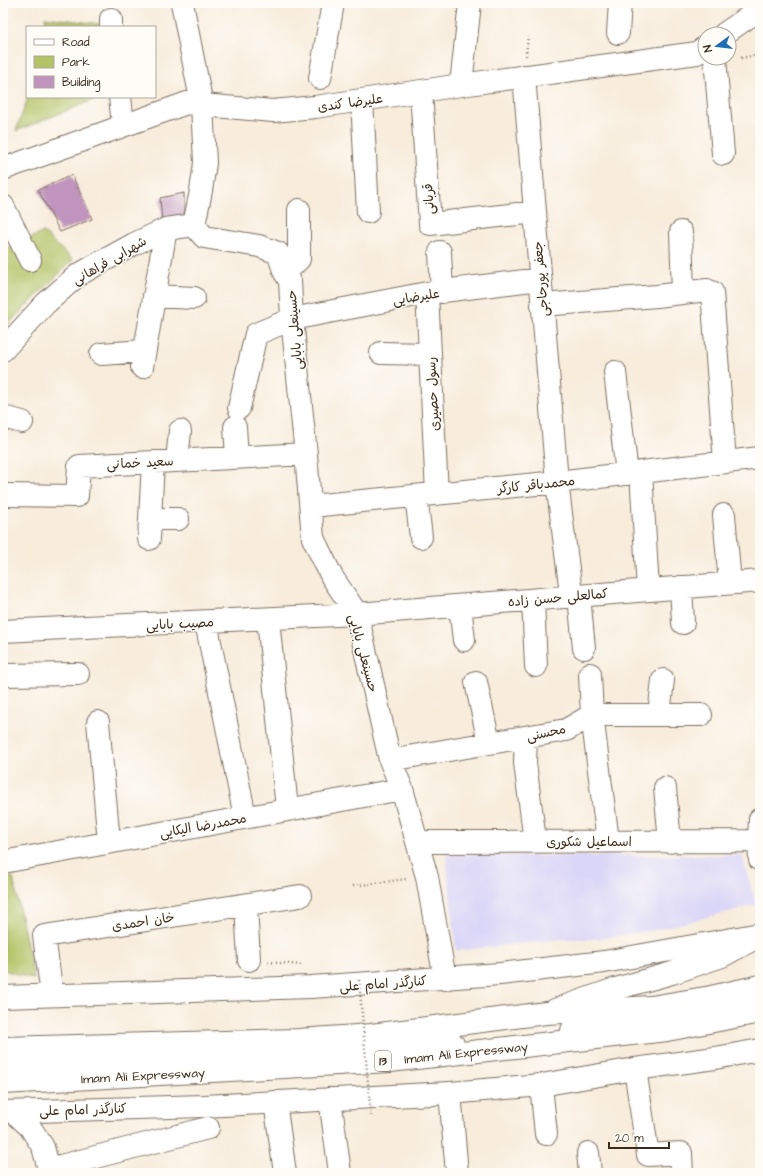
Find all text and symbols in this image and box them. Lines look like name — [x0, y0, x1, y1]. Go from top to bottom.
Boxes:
legend — [26, 26, 156, 98]
north arrow — [697, 26, 737, 66]
text: Road — [62, 34, 90, 51]
text: N — [700, 43, 716, 54]
text: Park — [62, 54, 90, 71]
text: Building — [62, 74, 100, 92]
street label: علیرضا کندی — [316, 90, 384, 116]
street label: قربانی — [419, 183, 439, 215]
street label: شهرابی فراهانی — [69, 232, 150, 289]
street label: جعفر پورحاجی — [529, 240, 553, 317]
street label: علیرضایی — [391, 284, 441, 310]
street label: حسینعلی بابایی — [283, 289, 307, 371]
street label: رسول حصیری — [422, 356, 444, 431]
street label: سعید خمانی — [106, 452, 174, 474]
street label: محمدباقر کارگر — [495, 472, 576, 498]
street label: کمالعلی حسن زاده — [507, 585, 610, 611]
street label: حسینعلی بابایی — [344, 612, 382, 694]
street label: مصیب بابایی — [146, 613, 214, 635]
street label: محسنی — [525, 720, 568, 746]
street label: محمدرضا الیکایی — [158, 809, 248, 842]
street label: اسماعیل شکوری — [546, 833, 632, 851]
street label: خان احمدی — [111, 908, 176, 936]
street label: کنارگذر امام علی — [339, 972, 428, 997]
street label: Imam Ali Expressway — [403, 1038, 529, 1069]
road number: 13 — [375, 1051, 391, 1071]
street label: Imam Ali Expressway — [81, 1064, 206, 1089]
street label: کنارگذر امام علی — [39, 1099, 128, 1122]
scale bar — [609, 1124, 669, 1150]
text: 20 m — [615, 1130, 644, 1147]

